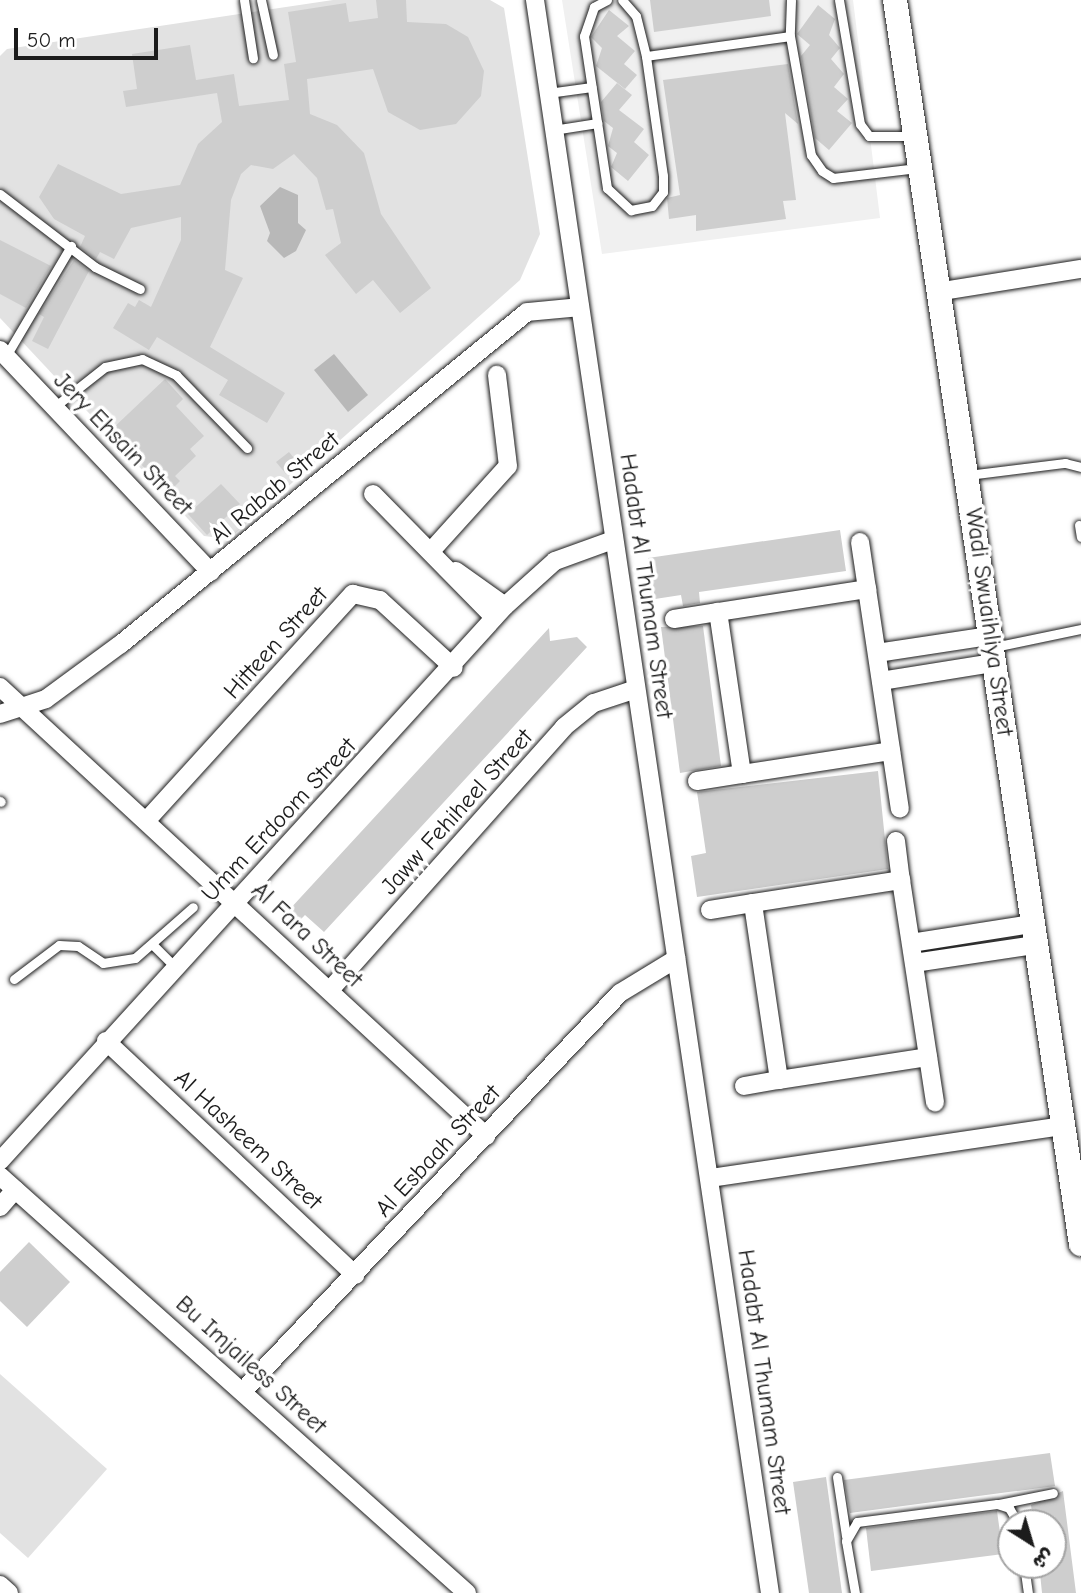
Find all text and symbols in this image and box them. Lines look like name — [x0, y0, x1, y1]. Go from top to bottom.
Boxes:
scale bar — [18, 14, 161, 58]
text: 50 m — [27, 28, 76, 52]
street label: Jery Ehsain Street — [47, 366, 199, 522]
street label: Al Rabab Street — [205, 426, 345, 550]
street label: Hadabt Al Thumam Street — [613, 452, 679, 720]
street label: Wadi Swuaihliya Street — [959, 506, 1019, 738]
street label: Hitteen Street — [218, 581, 334, 705]
street label: Jaww Fehiheel Street — [375, 723, 539, 901]
street label: Umm Erdoom Street — [196, 732, 362, 908]
street label: Al Fara Street — [245, 876, 369, 994]
street label: Al Hasheem Street — [168, 1064, 328, 1216]
street label: Al Esbaah Street — [369, 1079, 507, 1223]
street label: Hadabt Al Thumam Street — [731, 1248, 797, 1516]
street label: Bu Imjailess Street — [170, 1290, 332, 1440]
north arrow — [997, 1509, 1067, 1579]
text: ش — [1028, 1544, 1058, 1574]

